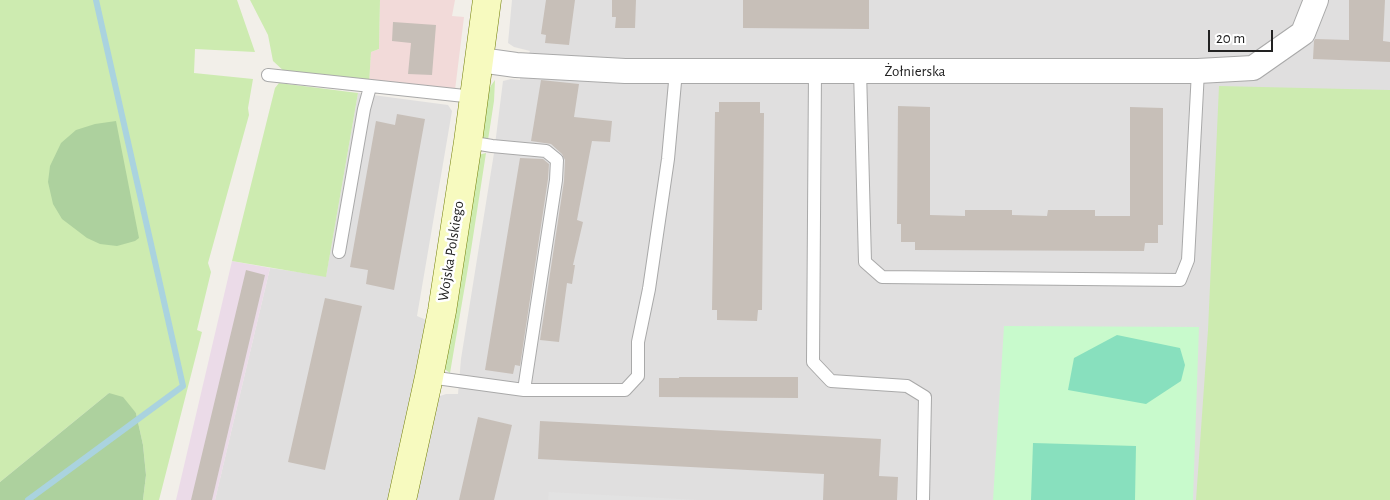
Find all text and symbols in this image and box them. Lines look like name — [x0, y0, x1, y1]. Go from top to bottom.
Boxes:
scale bar — [1210, 20, 1275, 52]
text: 20 m — [1216, 31, 1245, 46]
street label: Żołnierska — [885, 62, 945, 80]
street label: Wojska Polskiego — [434, 200, 468, 302]

